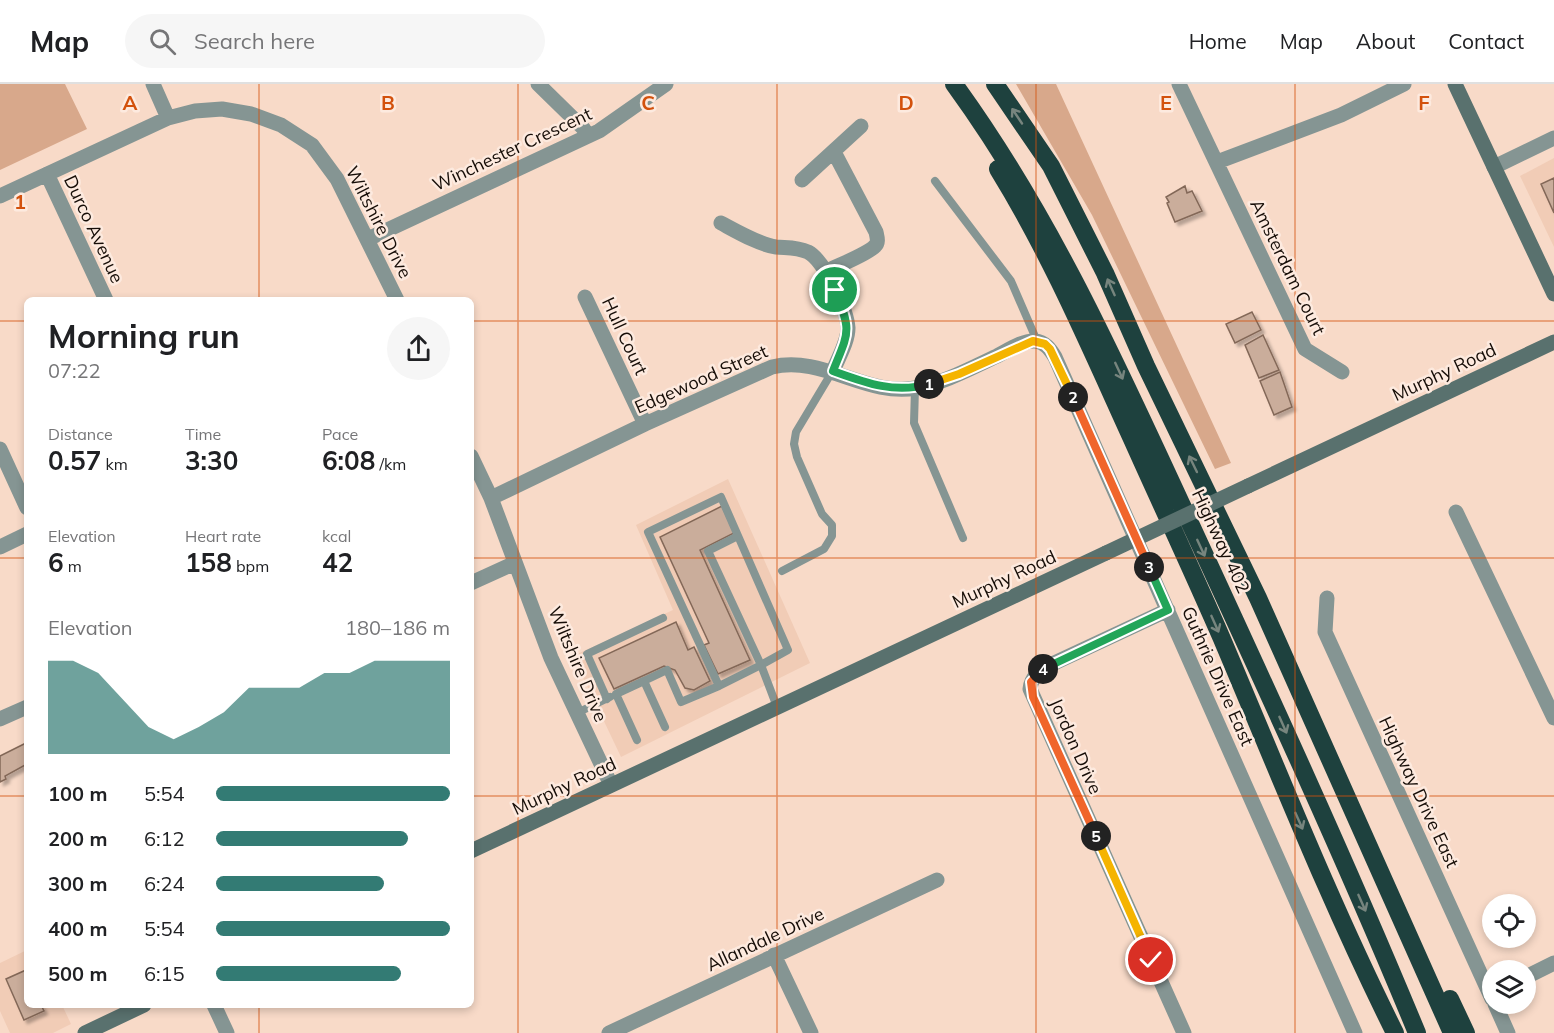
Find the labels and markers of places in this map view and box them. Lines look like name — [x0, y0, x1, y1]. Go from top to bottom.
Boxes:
pin — [809, 264, 860, 315]
pin: 1 — [914, 369, 944, 399]
pin: 2 — [1058, 382, 1088, 412]
pin: 3 — [1134, 552, 1164, 582]
pin: 4 — [1028, 654, 1058, 684]
pin: 5 — [1081, 821, 1111, 851]
pin — [1125, 934, 1176, 985]

